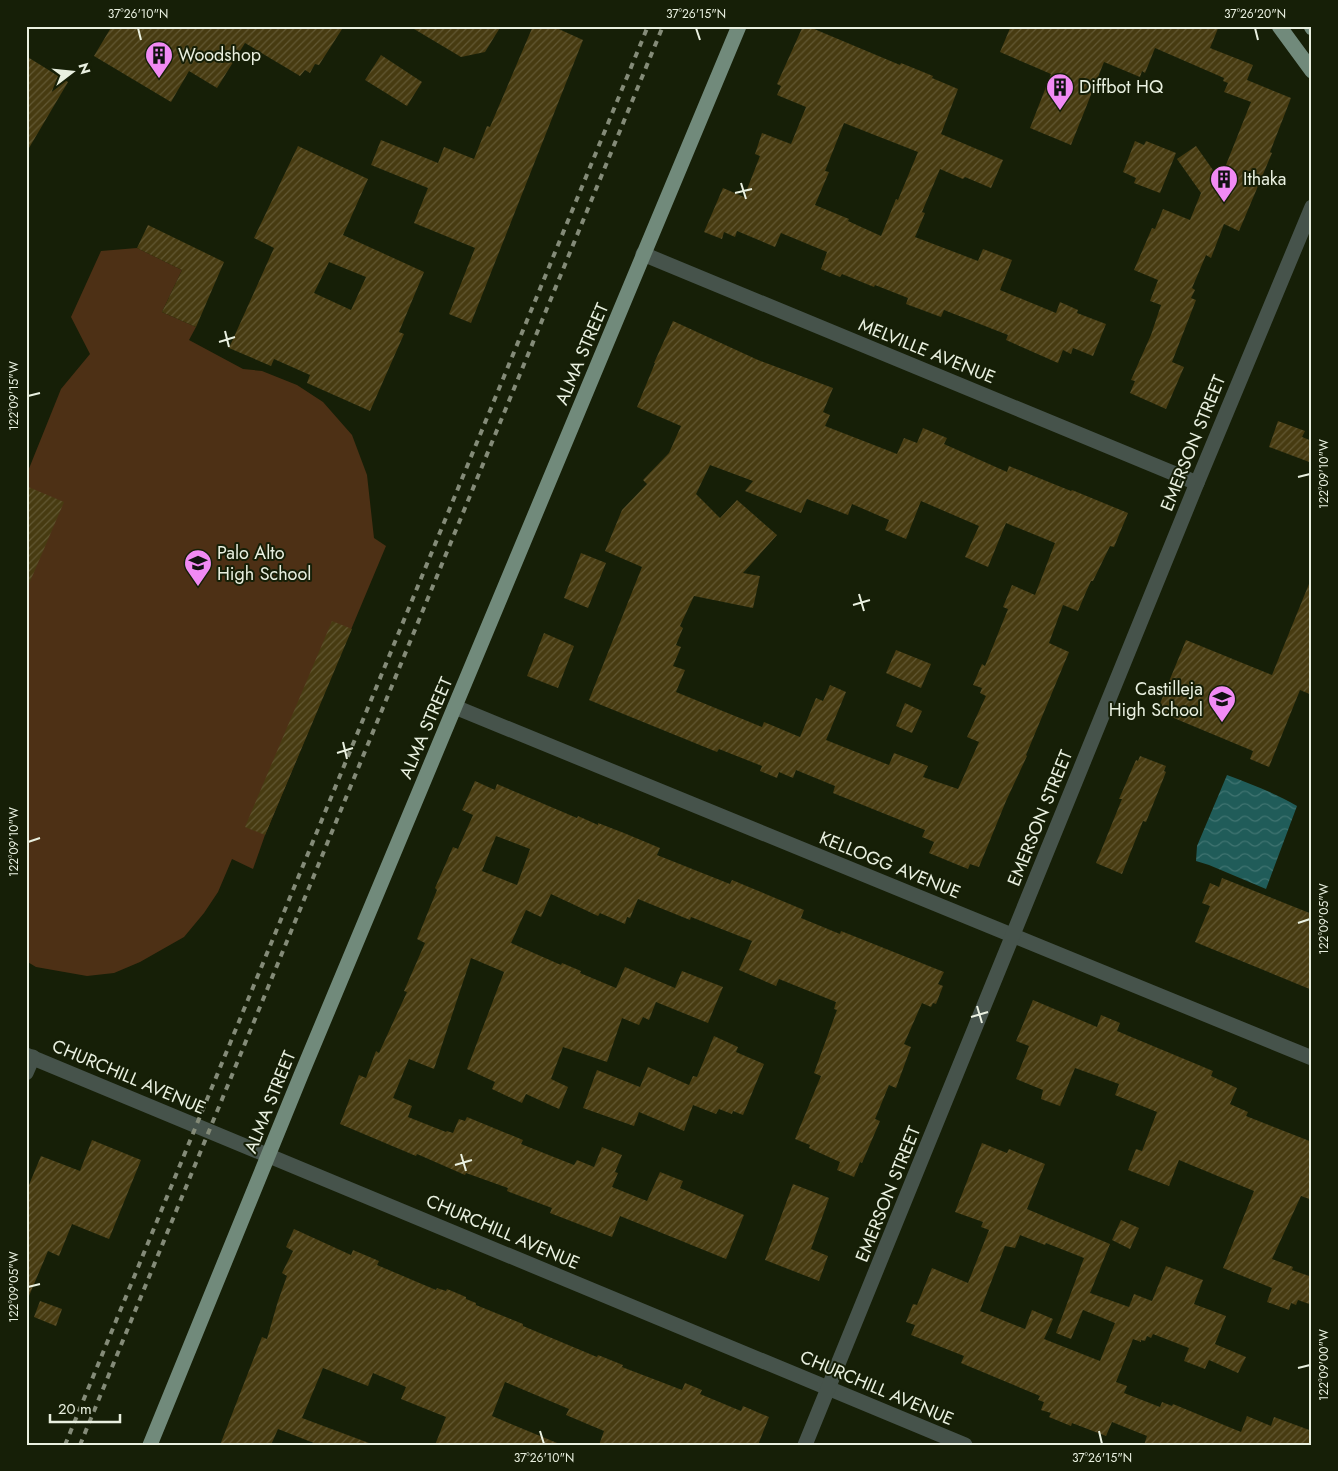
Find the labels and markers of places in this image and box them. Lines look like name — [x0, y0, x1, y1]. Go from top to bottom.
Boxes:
building icon: Woodshop — [144, 40, 174, 79]
place label: Woodshop — [178, 42, 261, 68]
building icon: Diffbot HQ — [1045, 72, 1075, 111]
place label: Diffbot HQ — [1079, 74, 1164, 100]
building icon: Ithaka — [1209, 164, 1239, 203]
place label: Ithaka — [1243, 166, 1286, 192]
place label: Palo Alto High School — [217, 540, 311, 587]
school or university icon: Palo Alto High School — [183, 548, 213, 587]
place label: Castilleja High School — [1109, 676, 1203, 723]
school or university icon: Castilleja High School — [1207, 684, 1237, 723]

